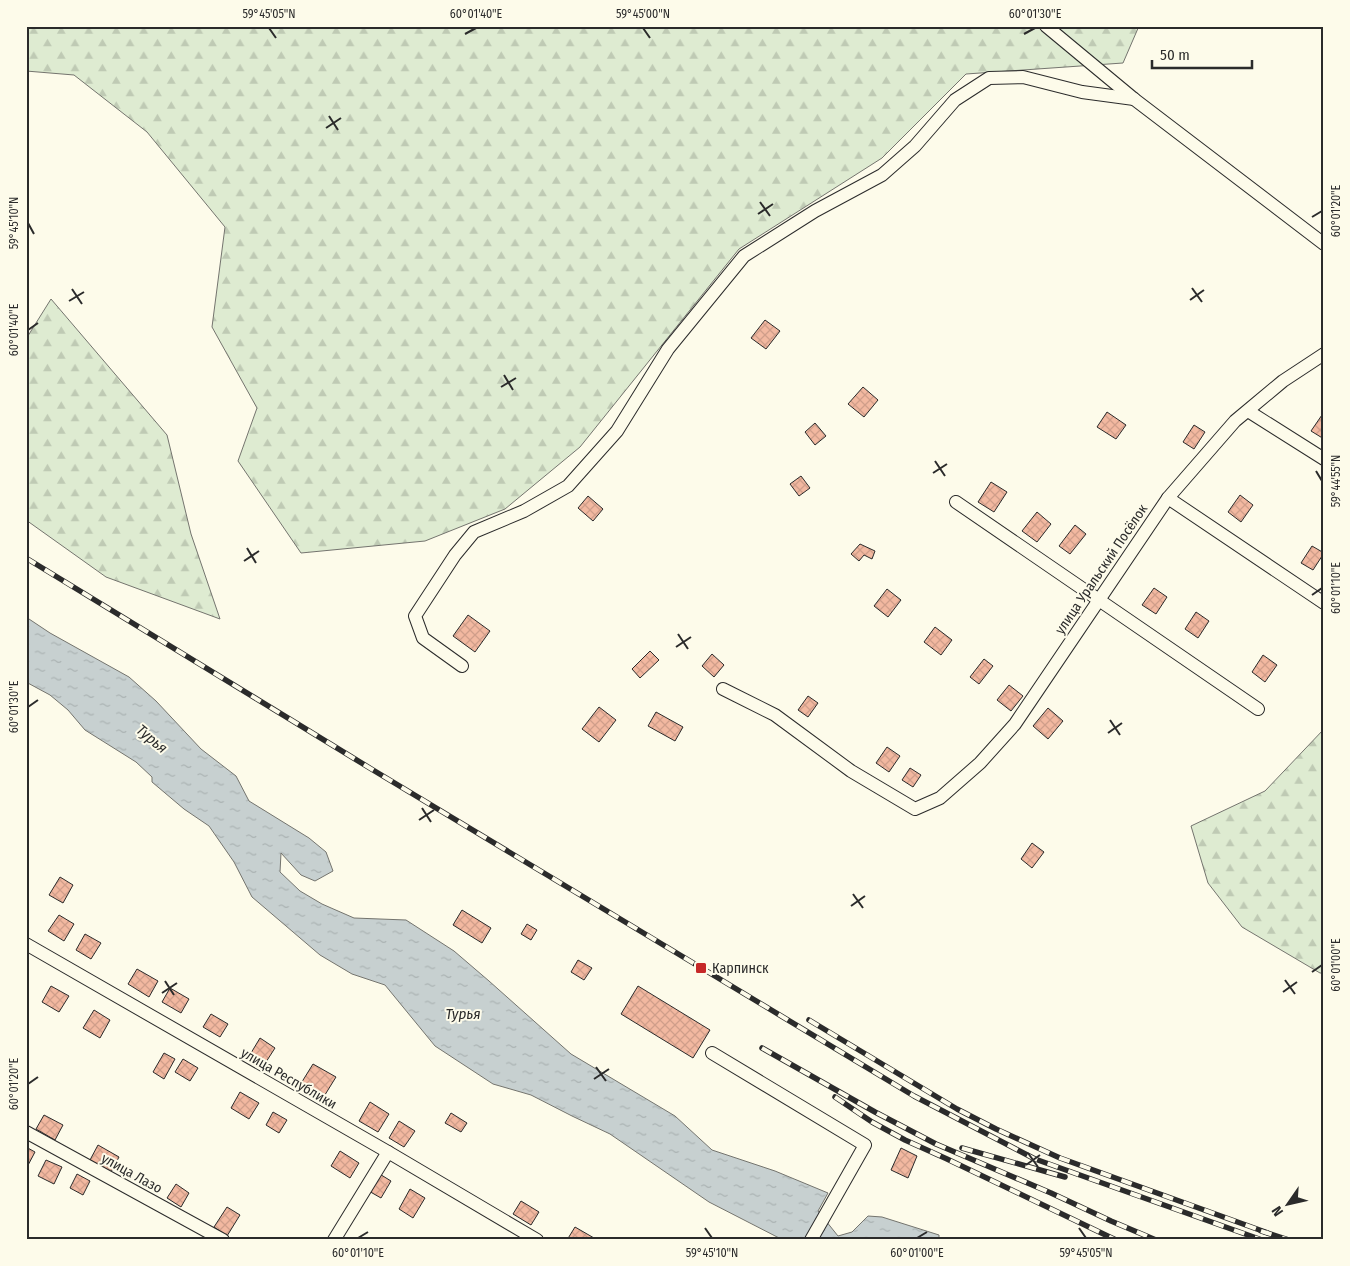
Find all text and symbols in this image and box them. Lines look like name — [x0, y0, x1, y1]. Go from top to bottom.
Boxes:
text: 59°45'05"N — [242, 7, 296, 21]
text: 60°01'40"E — [450, 7, 503, 21]
text: 59°45'00"N — [616, 7, 670, 21]
text: 60°01'30"E — [1009, 7, 1062, 21]
scale bar — [1152, 38, 1252, 70]
text: 50 m — [1160, 46, 1190, 64]
text: 60°01'20"E — [1329, 184, 1343, 237]
text: 59°45'10"N — [7, 197, 21, 249]
text: 60°01'40"E — [7, 303, 21, 356]
text: 59°44'55"N — [1329, 455, 1343, 507]
street label: улица Уральский Посёлок — [1051, 501, 1152, 638]
text: 60°01'10"E — [1329, 562, 1343, 614]
text: 60°01'30"E — [7, 680, 21, 733]
water label: Турья — [133, 721, 171, 757]
text: 60°01'00"E — [1329, 938, 1343, 992]
place label: Карпинск — [712, 960, 769, 977]
marker: Карпинск — [694, 961, 708, 975]
water label: Турья — [445, 1005, 481, 1023]
street label: улица Республики — [238, 1044, 340, 1113]
text: 60°01'20"E — [7, 1057, 21, 1110]
street label: улица Лазо — [98, 1150, 165, 1197]
north arrow — [1262, 1178, 1312, 1228]
text: N — [1268, 1203, 1287, 1219]
text: 60°01'10"E — [332, 1246, 384, 1260]
text: 59°45'10"N — [686, 1246, 738, 1260]
text: 60°01'00"E — [890, 1246, 944, 1260]
text: 59°45'05"N — [1059, 1246, 1113, 1260]

